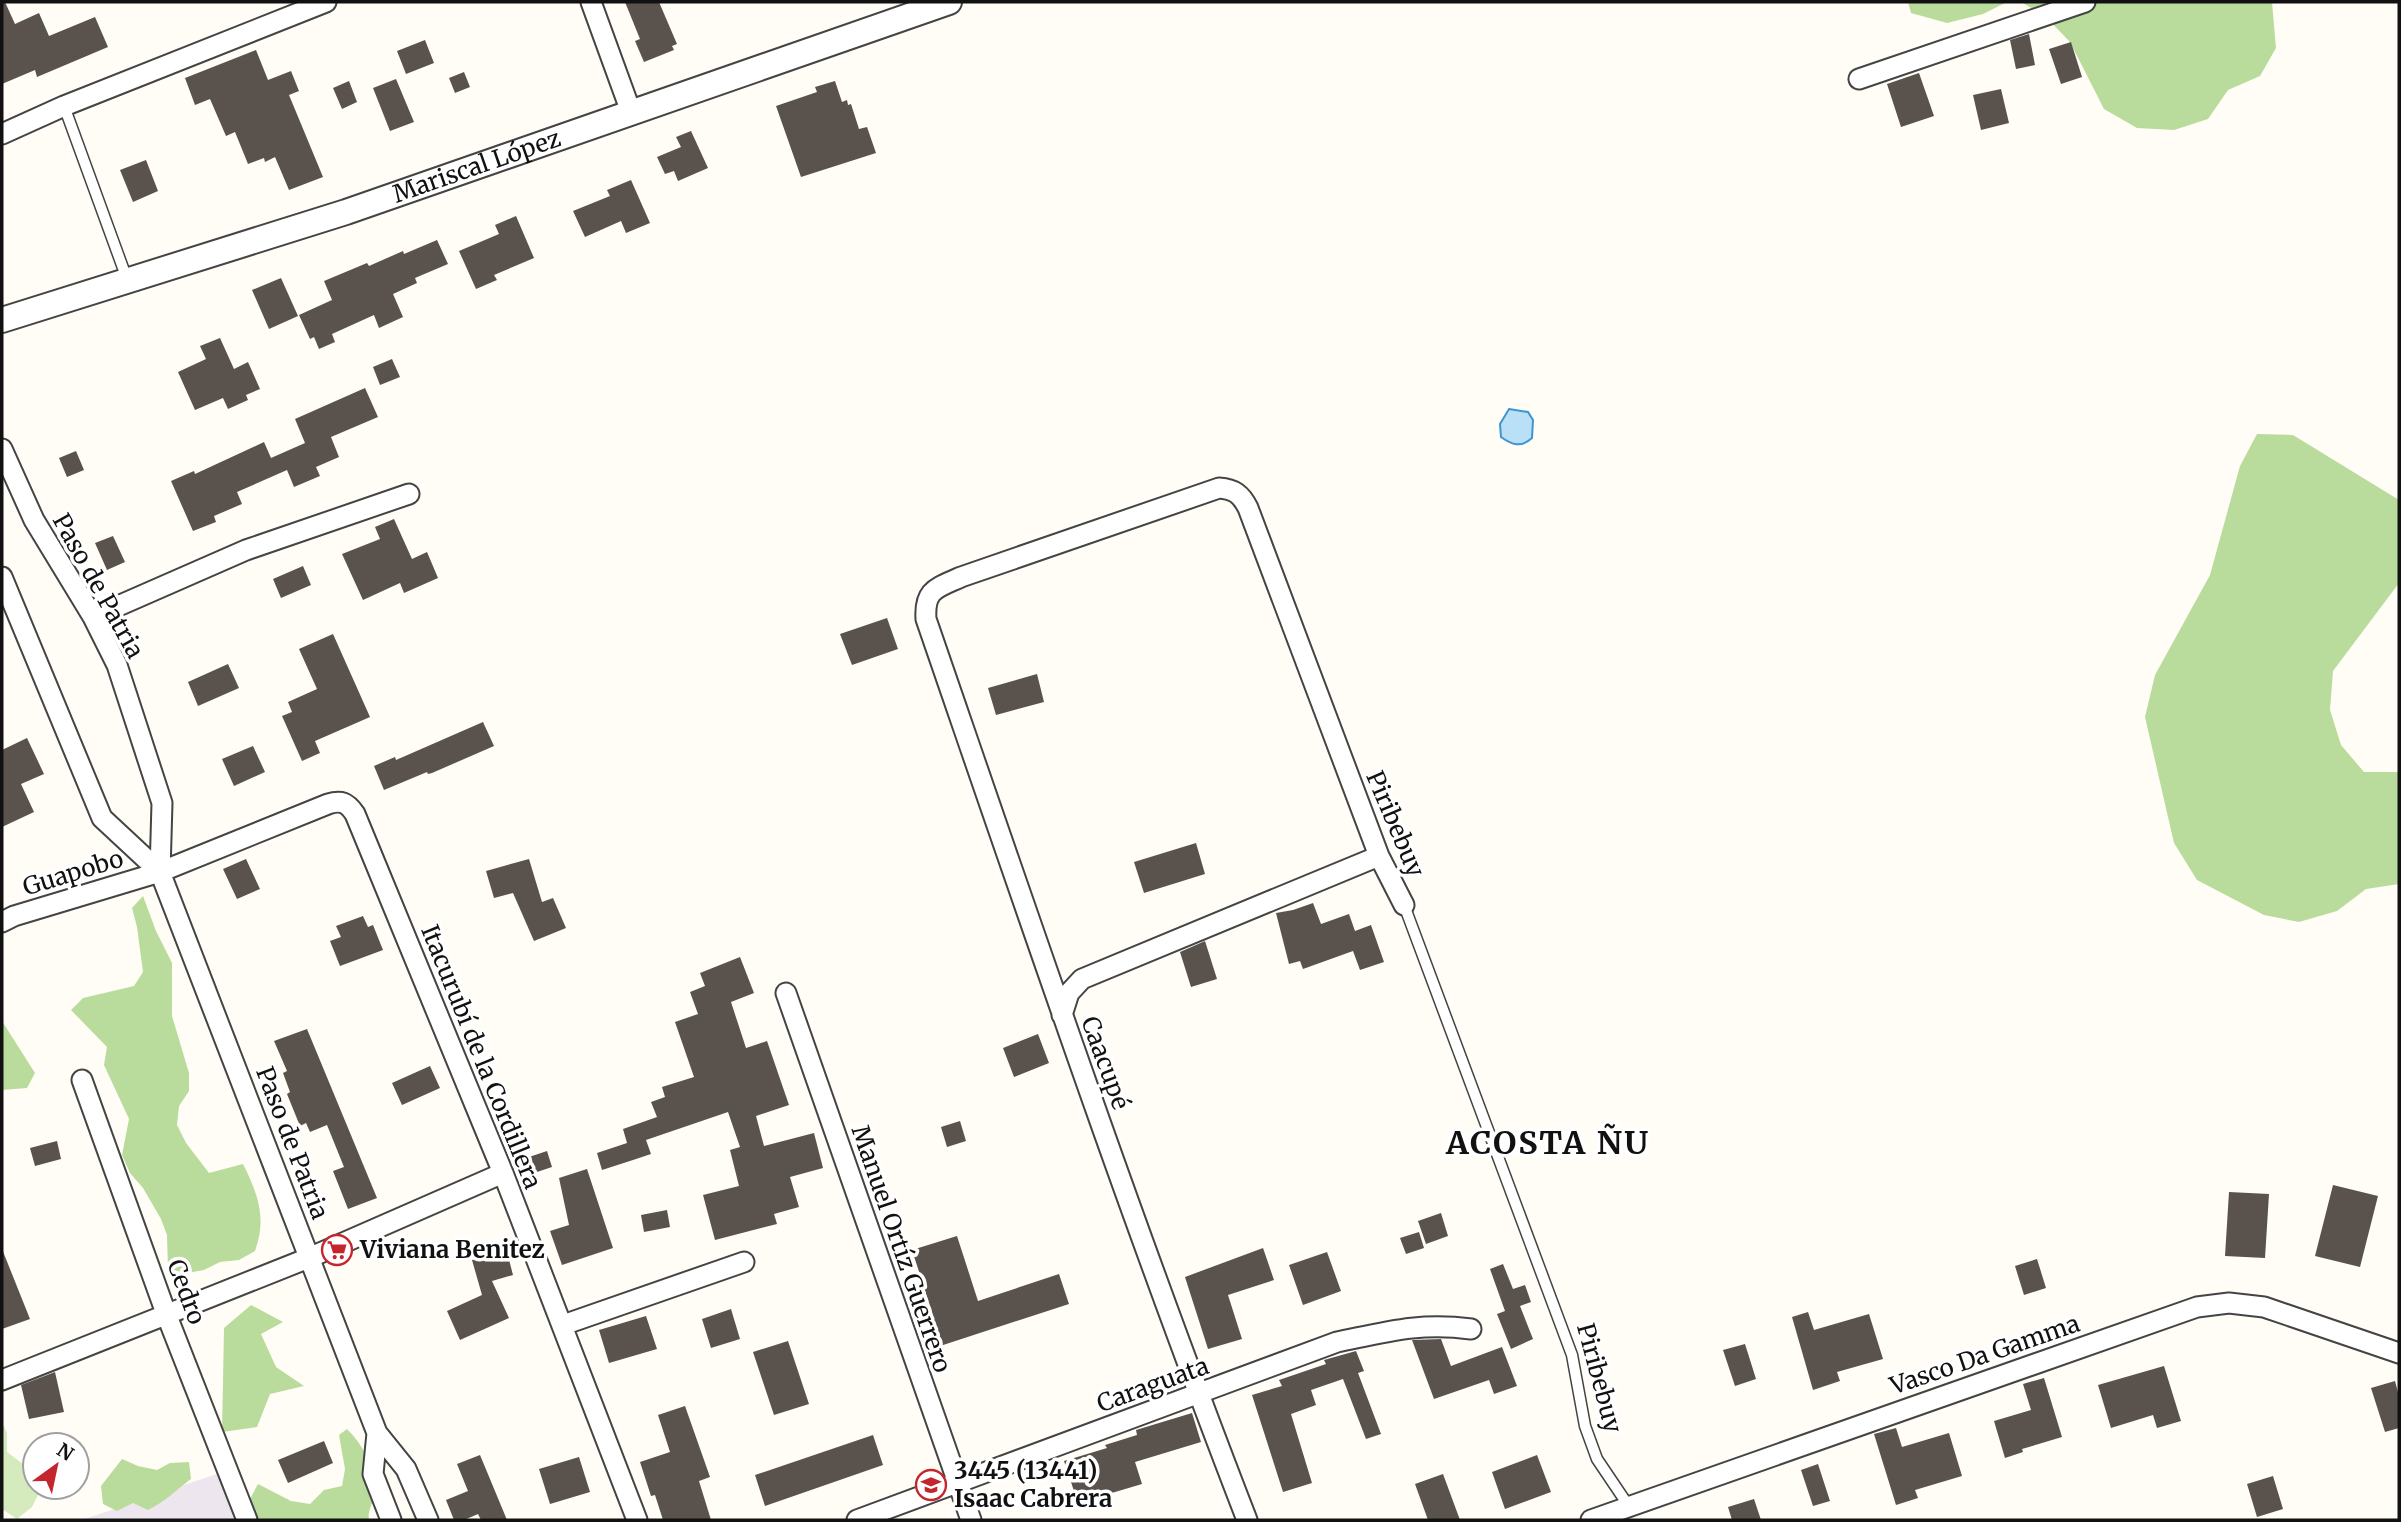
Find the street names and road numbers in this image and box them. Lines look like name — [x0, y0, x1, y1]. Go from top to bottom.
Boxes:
street label: Mariscal López — [389, 122, 565, 210]
street label: Paso de Patria — [46, 508, 151, 664]
street label: Piribebuy — [1359, 766, 1432, 881]
street label: Guapobo — [19, 843, 127, 902]
street label: Itacurubí de la Cordillera — [414, 920, 549, 1194]
street label: Caacupé — [1074, 1012, 1137, 1114]
street label: Paso de Patria — [249, 1062, 336, 1224]
street label: Manuel Ortíz Guerrero — [845, 1121, 958, 1376]
street label: Cedro — [160, 1255, 212, 1329]
street label: Vasco Da Gamma — [1885, 1308, 2084, 1402]
street label: Piribebuy — [1570, 1320, 1629, 1436]
street label: Caraguata — [1093, 1350, 1213, 1419]

